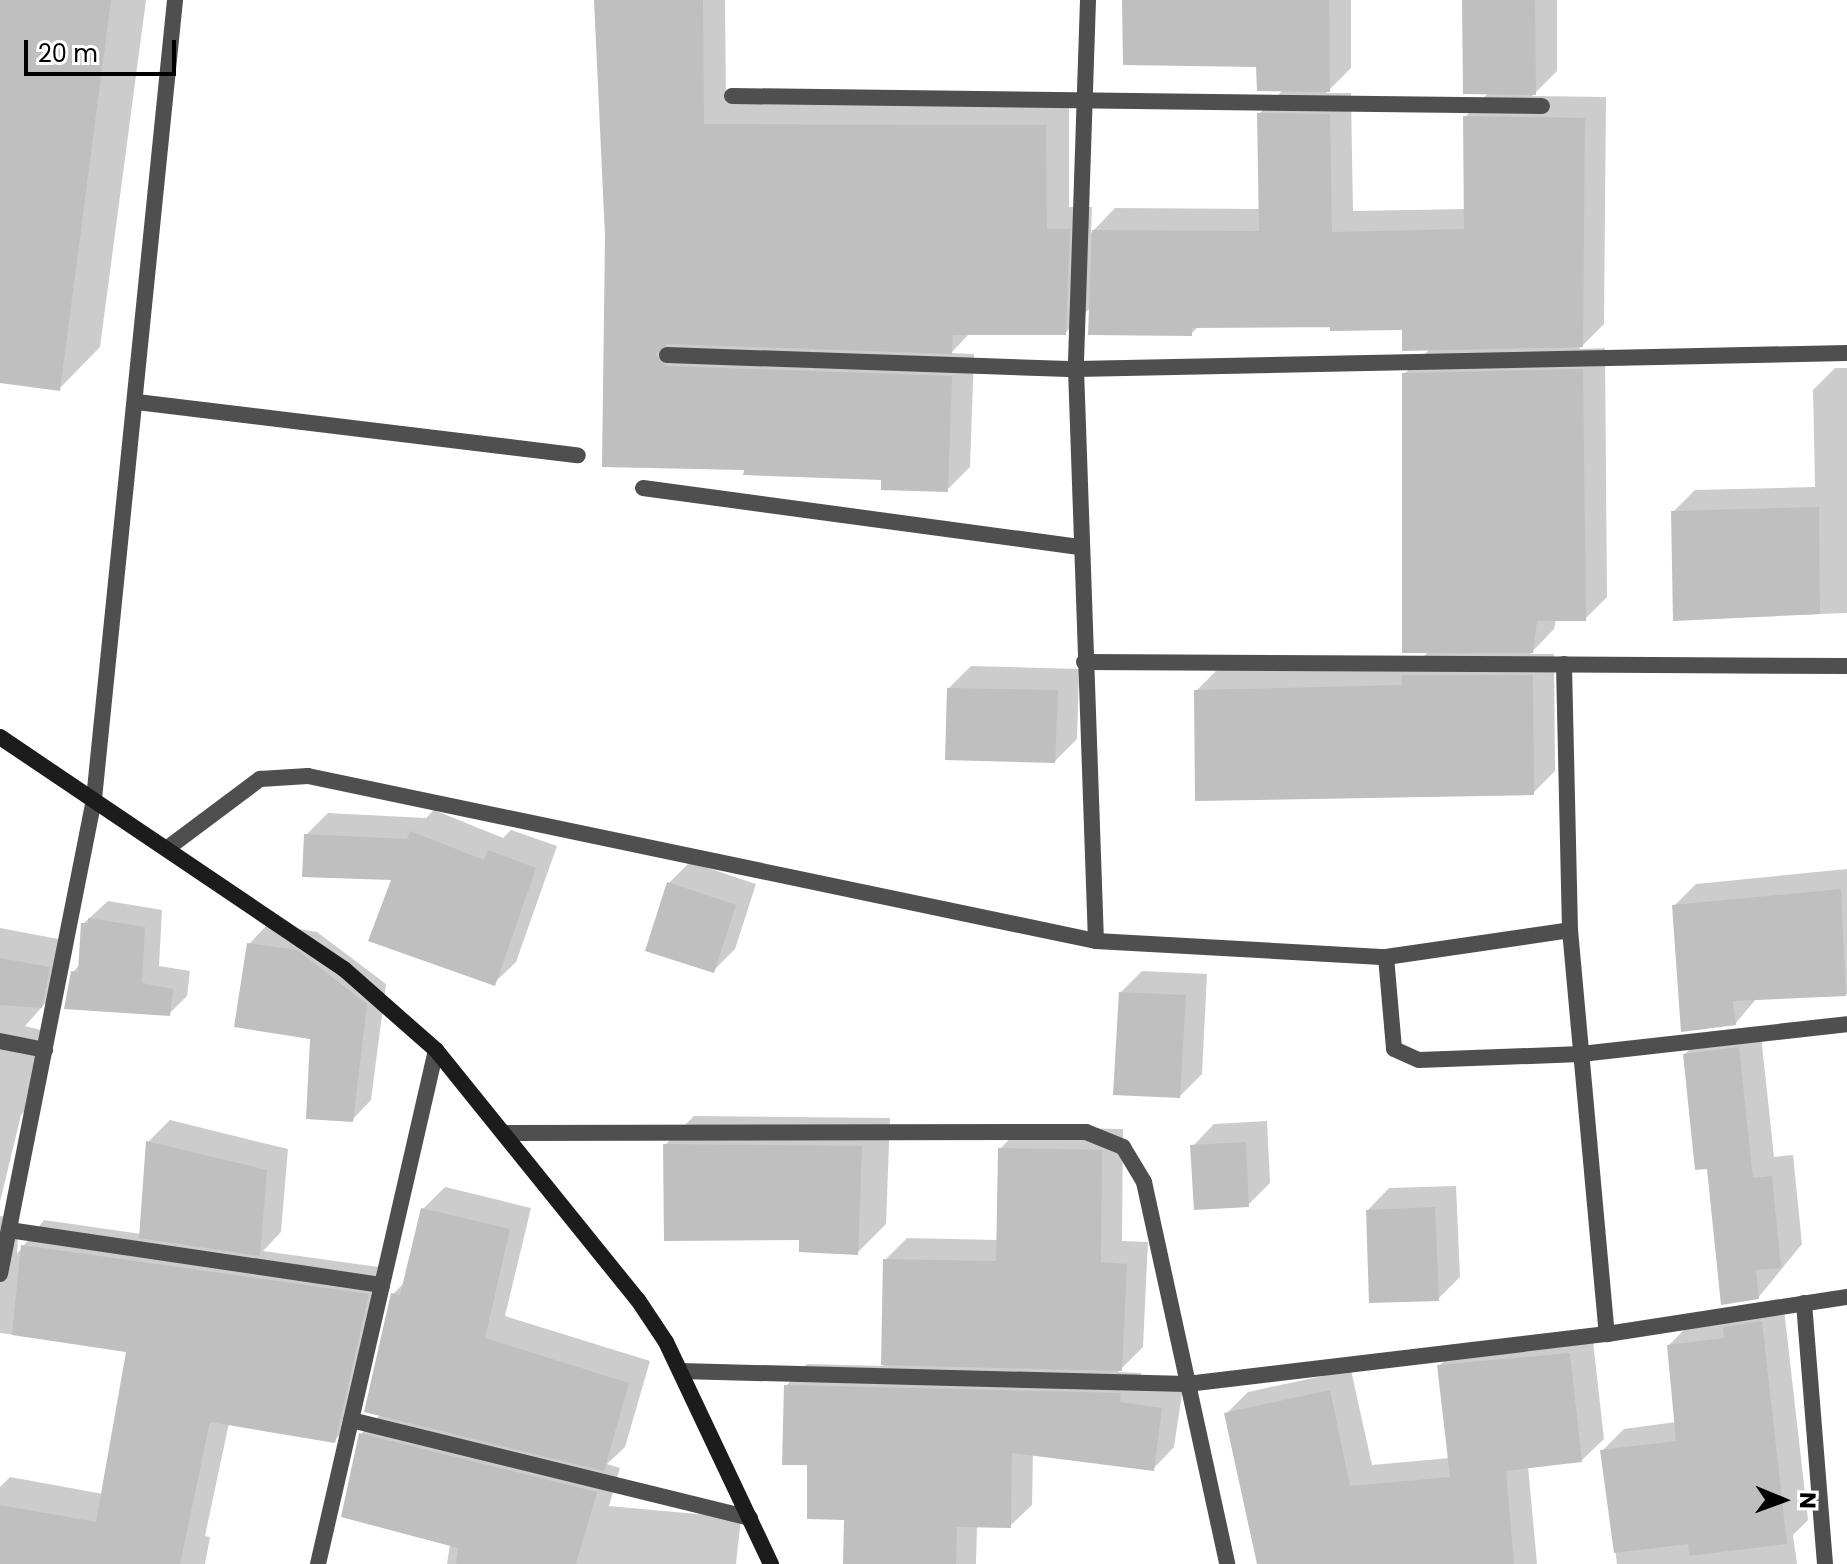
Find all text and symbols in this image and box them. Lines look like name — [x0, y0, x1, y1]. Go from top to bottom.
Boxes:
scale bar — [28, 24, 180, 74]
text: 20 m — [38, 37, 98, 70]
north arrow — [1743, 1460, 1823, 1540]
text: N — [1792, 1492, 1823, 1509]

